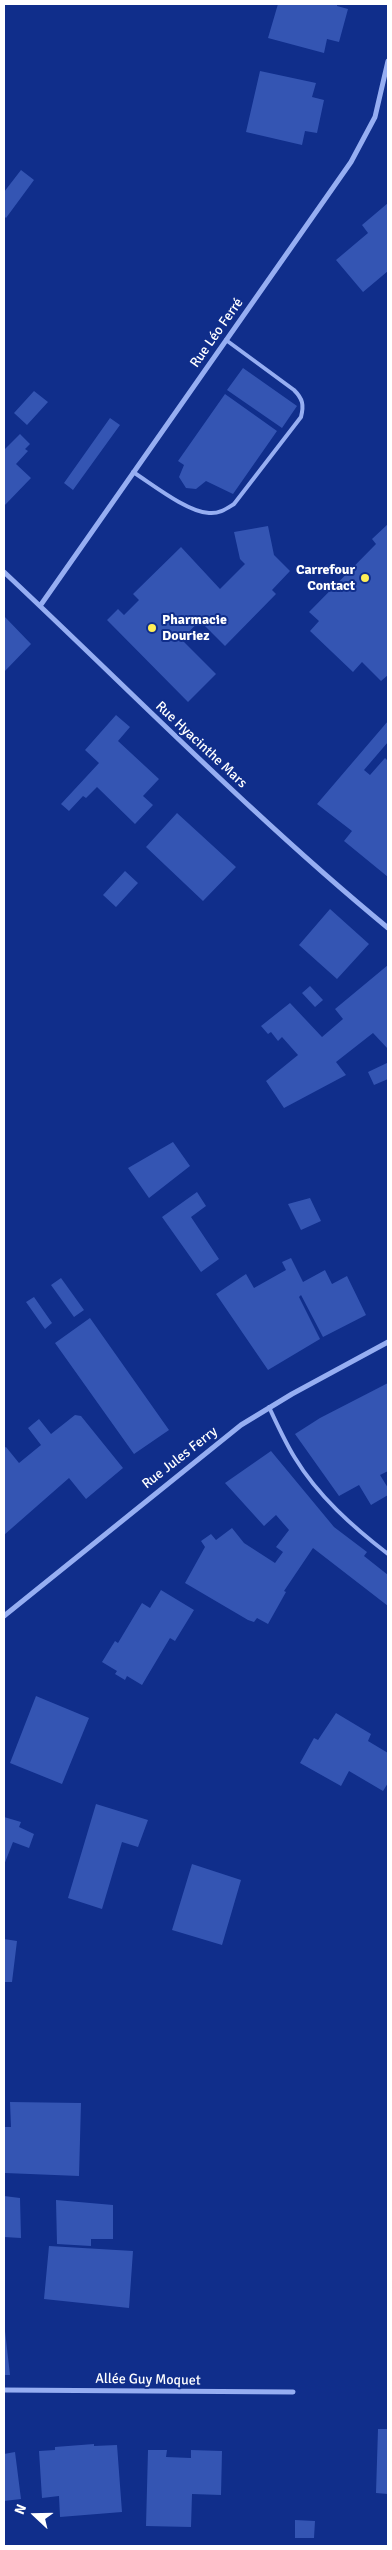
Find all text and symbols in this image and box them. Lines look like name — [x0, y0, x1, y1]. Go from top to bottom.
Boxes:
street label: Rue Léo Ferré — [187, 295, 247, 371]
place label: Carrefour Contact — [296, 562, 355, 594]
marker: Carrefour Contact — [359, 572, 371, 584]
place label: Pharmacie Douriez — [162, 612, 227, 644]
marker: Pharmacie Douriez — [146, 622, 158, 634]
street label: Rue Hyacinthe Mars — [152, 698, 250, 792]
street label: Rue Jules Ferry — [139, 1423, 221, 1493]
street label: Allée Guy Moquet — [95, 2371, 201, 2389]
north arrow — [10, 2490, 60, 2540]
text: N — [11, 2502, 30, 2517]

